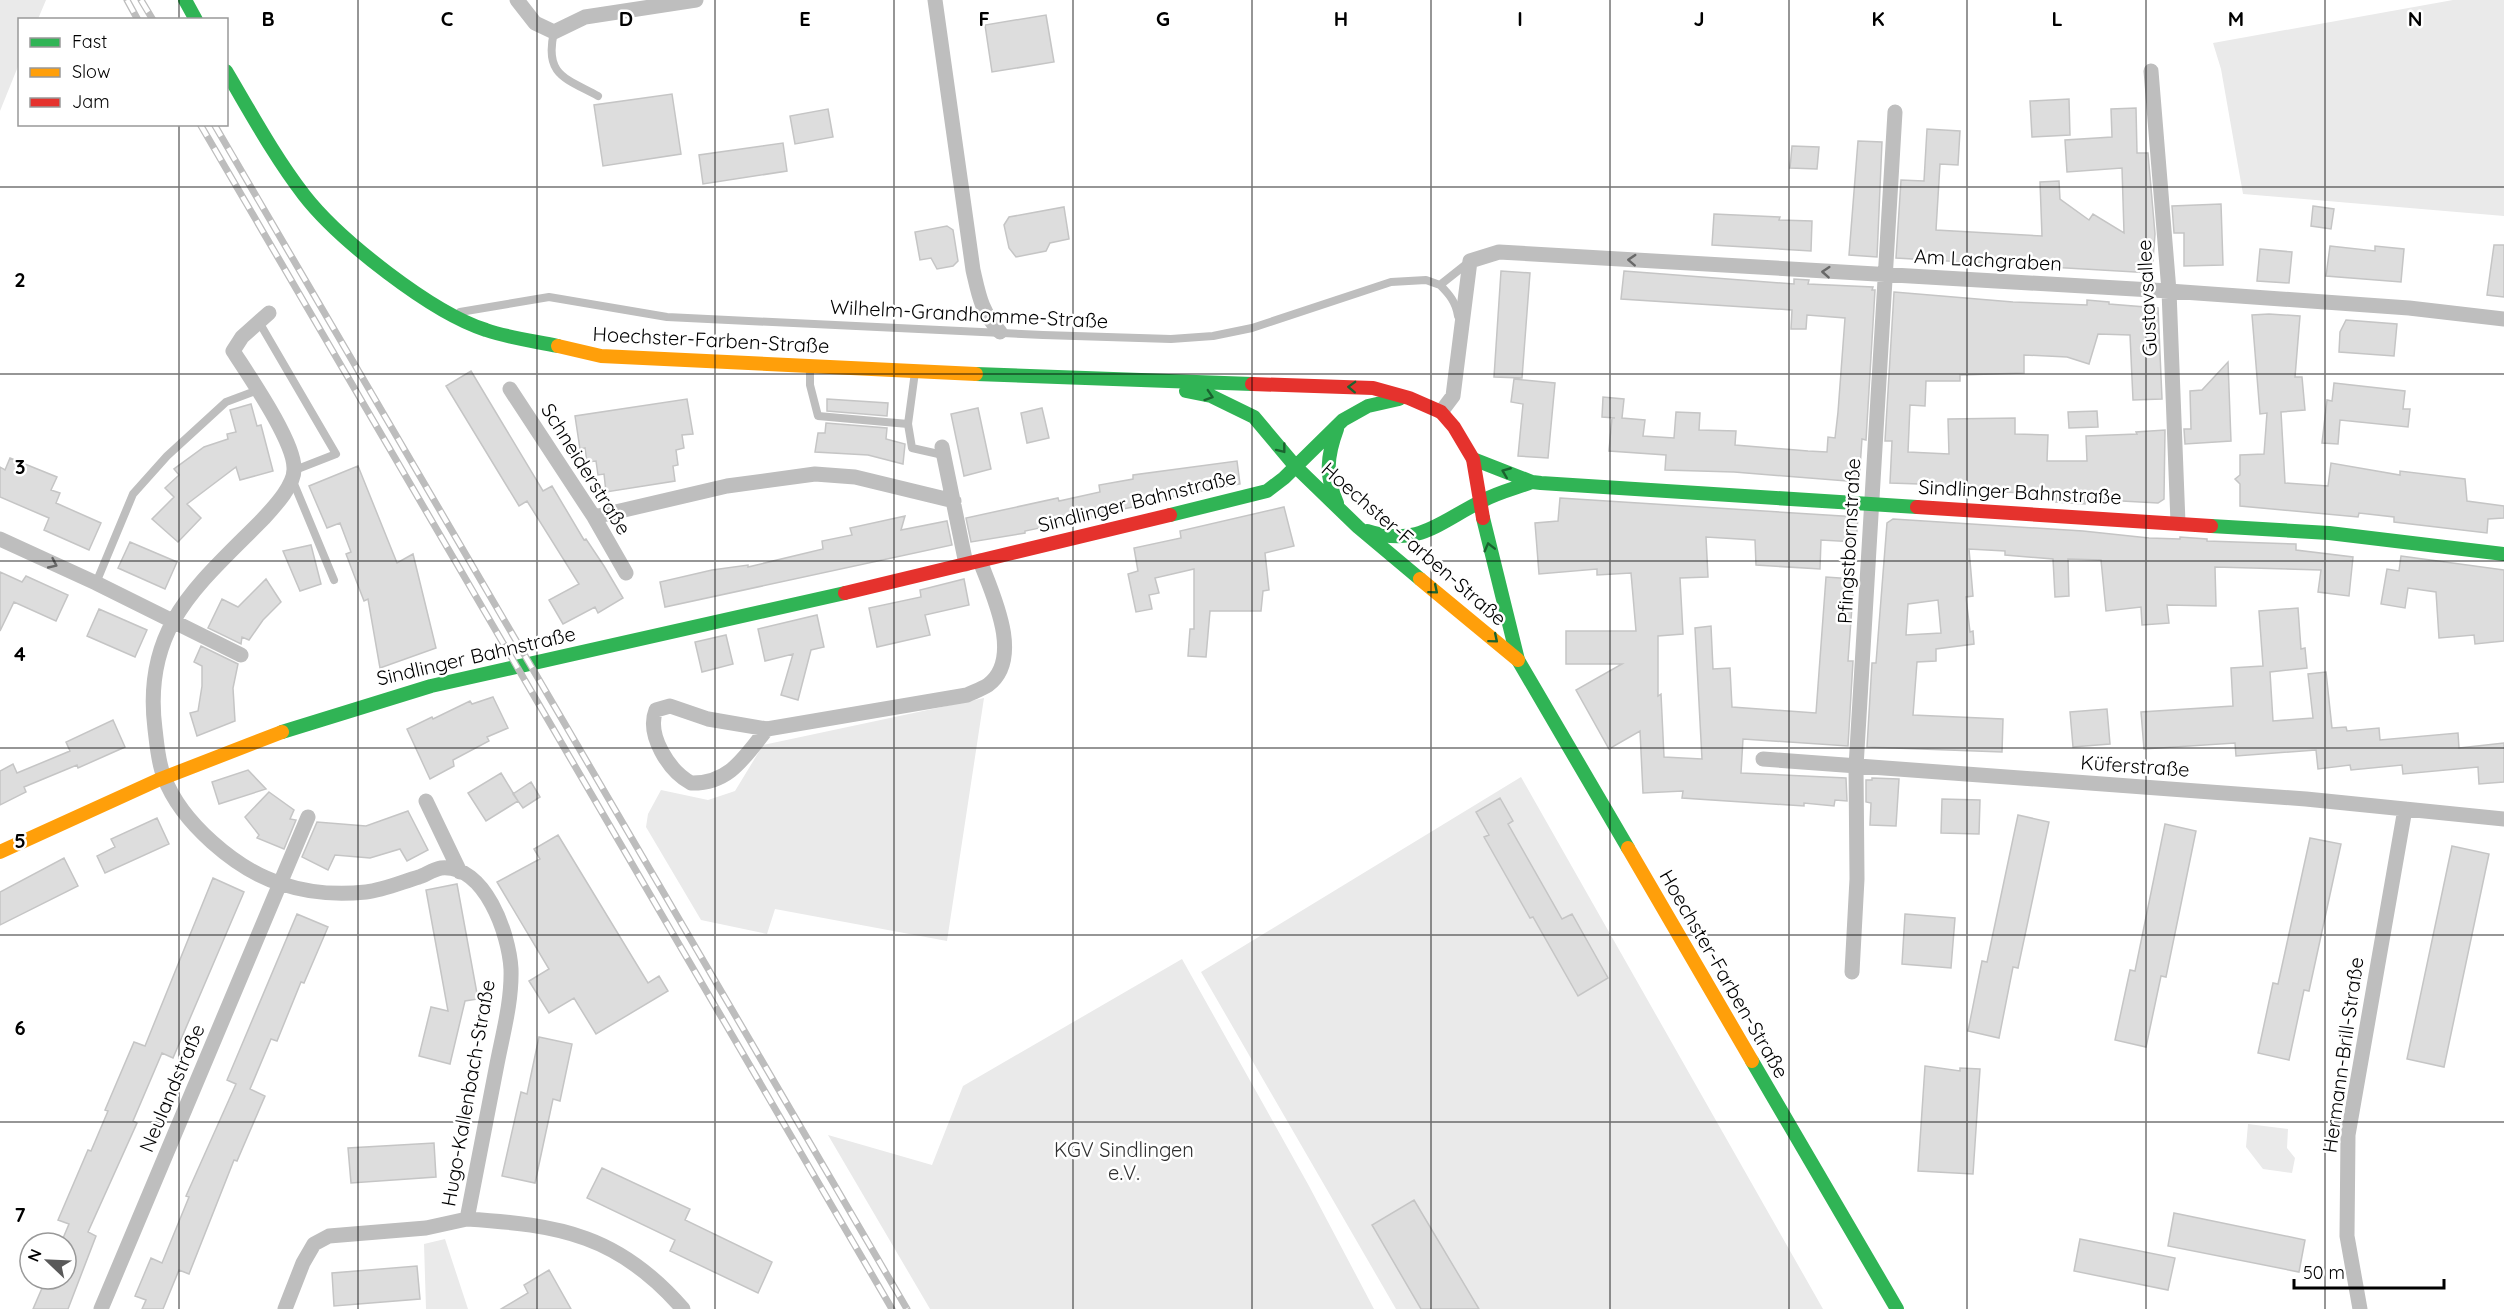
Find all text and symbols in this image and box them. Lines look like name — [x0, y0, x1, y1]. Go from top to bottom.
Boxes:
text: B — [261, 6, 275, 31]
text: C — [441, 6, 454, 31]
text: D — [619, 6, 633, 31]
text: E — [799, 6, 811, 31]
text: F — [978, 6, 990, 31]
text: G — [1156, 6, 1170, 31]
text: H — [1334, 6, 1348, 31]
text: I — [1517, 6, 1523, 31]
text: J — [1693, 6, 1705, 31]
text: K — [1871, 6, 1885, 31]
text: L — [2051, 6, 2063, 31]
text: M — [2228, 6, 2244, 31]
text: N — [2408, 6, 2422, 31]
legend — [18, 18, 228, 126]
text: Fast — [72, 30, 107, 53]
text: Slow — [72, 60, 110, 83]
text: Jam — [72, 90, 110, 113]
street label: Gustavsallee — [2131, 239, 2162, 357]
street label: Am Lachgraben — [1913, 243, 2063, 276]
one-way arrow — [1627, 253, 1636, 266]
one-way arrow — [1822, 265, 1831, 278]
text: 2 — [14, 267, 26, 292]
street label: Wilhelm-Grandhomme-Straße — [829, 294, 1109, 333]
street label: Hoechster-Farben-Straße — [592, 321, 830, 358]
one-way arrow — [1348, 381, 1357, 394]
one-way arrow — [1203, 389, 1214, 402]
street label: Schneiderstraße — [536, 398, 637, 539]
one-way arrow — [1274, 442, 1285, 453]
text: 3 — [15, 454, 25, 479]
street label: Hoechster-Farben-Straße — [1317, 456, 1512, 631]
street label: Pfingstbornstraße — [1832, 457, 1865, 625]
street label: Sindlinger Bahnstraße — [1035, 464, 1239, 537]
one-way arrow — [1501, 467, 1512, 479]
street label: Sindlinger Bahnstraße — [1918, 474, 2122, 509]
one-way arrow — [1484, 542, 1497, 552]
one-way arrow — [47, 556, 58, 568]
one-way arrow — [1427, 582, 1438, 593]
street label: Sindlinger Bahnstraße — [374, 620, 578, 691]
one-way arrow — [1487, 632, 1498, 643]
text: 4 — [14, 641, 26, 666]
street label: Küferstraße — [2080, 749, 2190, 782]
text: 5 — [14, 828, 26, 853]
street label: Hoechster-Farben-Straße — [1654, 865, 1794, 1083]
street label: Hermann-Brill-Straße — [2316, 955, 2369, 1155]
street label: Hugo-Kallenbach-Straße — [435, 978, 500, 1208]
text: 6 — [14, 1015, 26, 1040]
street label: Neulandstraße — [133, 1020, 210, 1156]
park label: KGV Sindlingen e.V. — [1054, 1137, 1194, 1185]
text: 7 — [15, 1202, 26, 1227]
north arrow — [18, 1231, 78, 1291]
text: N — [23, 1246, 46, 1264]
scale bar — [2294, 1252, 2444, 1290]
text: 50 m — [2303, 1261, 2345, 1284]

